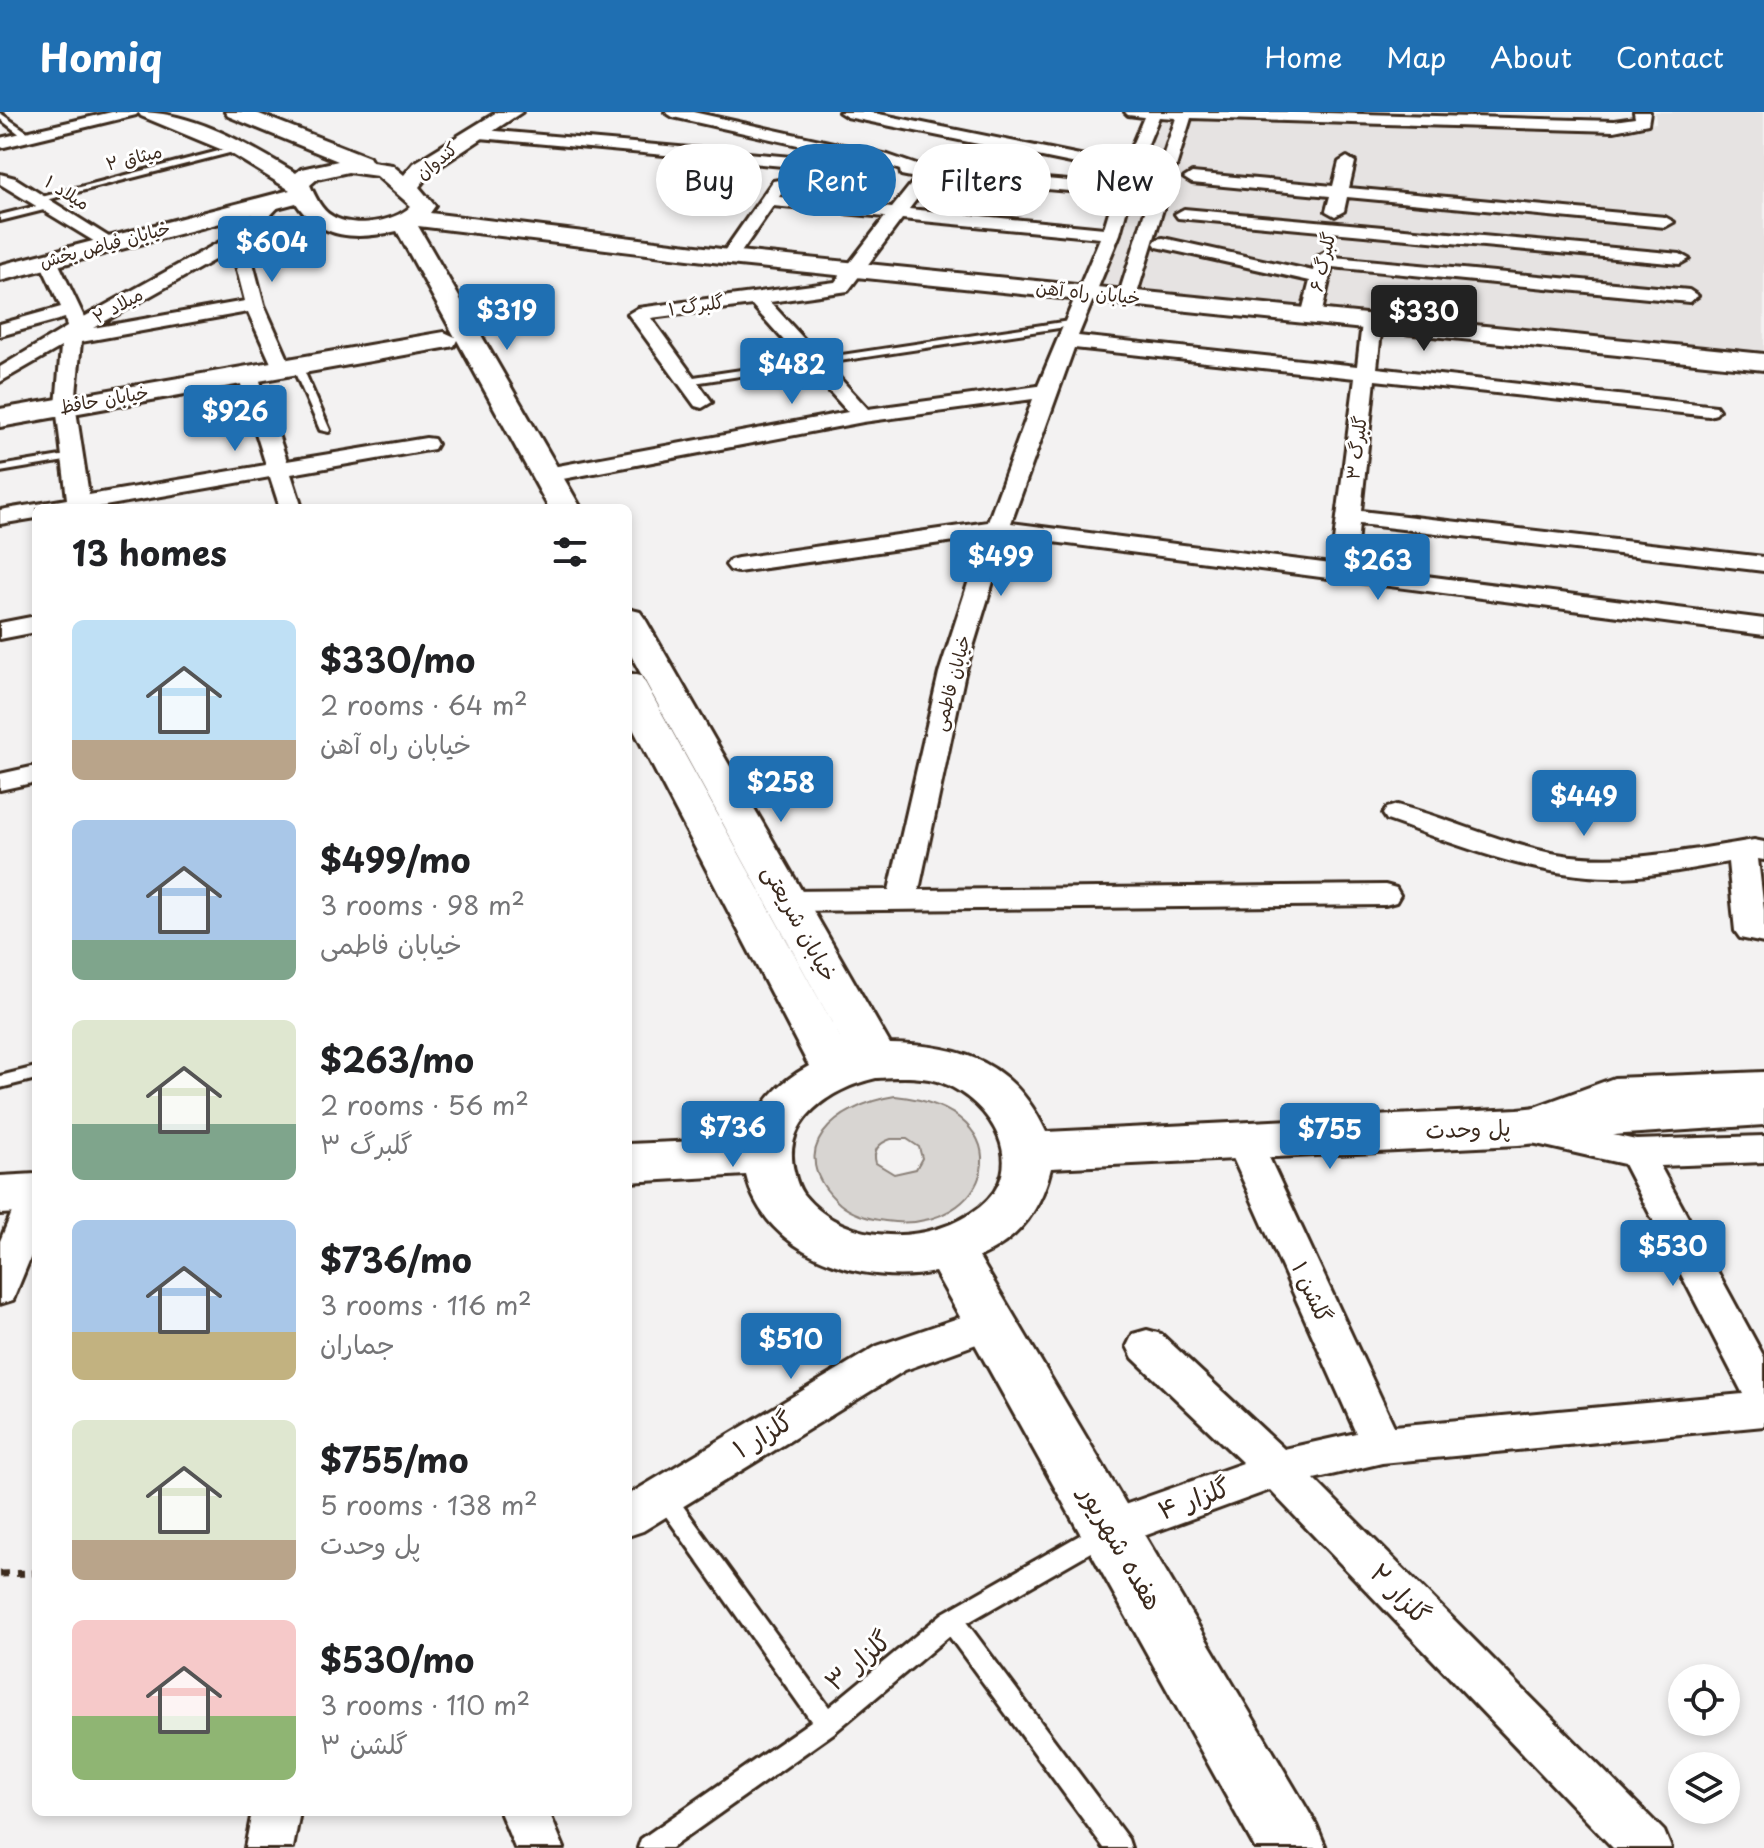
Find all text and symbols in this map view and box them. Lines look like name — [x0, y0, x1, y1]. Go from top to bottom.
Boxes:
text: Homiq — [40, 28, 162, 85]
text: Home — [1264, 35, 1342, 78]
text: Map — [1386, 35, 1446, 78]
text: About — [1490, 35, 1572, 78]
text: Contact — [1616, 35, 1724, 78]
street label: کندوان — [409, 134, 463, 185]
street label: میثاق ۲ — [103, 137, 165, 177]
chip: Buy — [656, 144, 762, 216]
chip: Rent — [778, 144, 896, 216]
chip: Filters — [912, 144, 1051, 216]
chip: New — [1067, 144, 1181, 216]
street label: میلاد ۱ — [40, 168, 95, 216]
street label: خیابان فیاض بخش — [36, 213, 173, 274]
pin: $604 — [225, 216, 319, 284]
text: $604 — [236, 222, 308, 261]
street label: گلبرگ ۶ — [1302, 229, 1342, 294]
street label: خیابان راه آهن — [1035, 273, 1142, 310]
street label: میلاد ۲ — [87, 280, 147, 330]
pin: $319 — [460, 284, 554, 352]
pin: $330 — [1377, 285, 1471, 353]
street label: گلبرگ ۱ — [666, 287, 726, 322]
text: $319 — [477, 290, 537, 329]
text: $330 — [1389, 291, 1459, 330]
pin: $482 — [745, 338, 839, 406]
text: $482 — [758, 344, 826, 383]
street label: خیابان حافظ — [57, 377, 150, 420]
pin: $926 — [188, 385, 282, 453]
text: $926 — [202, 391, 268, 430]
street label: گلبرگ ۳ — [1338, 414, 1373, 481]
text: 13 homes — [72, 526, 227, 578]
icon: filters — [548, 530, 592, 574]
pin: $499 — [954, 530, 1048, 598]
pin: $263 — [1331, 534, 1425, 602]
text: $499 — [968, 536, 1034, 575]
text: $263 — [1344, 540, 1412, 579]
street label: خیابان فاطمی — [925, 632, 976, 734]
text: $330/mo — [320, 633, 475, 685]
icon: home — [136, 652, 232, 748]
text: 2 rooms · 64 m² — [320, 685, 528, 724]
text: خیابان راه آهن — [320, 724, 471, 763]
pin: $258 — [734, 756, 828, 824]
text: $258 — [747, 762, 815, 801]
pin: $449 — [1537, 770, 1631, 838]
text: $449 — [1550, 776, 1618, 815]
text: $499/mo — [320, 833, 471, 885]
icon: home — [136, 852, 232, 948]
street label: خیابان شریعتی — [756, 858, 847, 987]
text: 3 rooms · 98 m² — [320, 885, 525, 924]
text: خیابان فاطمی — [320, 924, 462, 963]
text: $263/mo — [320, 1033, 474, 1085]
icon: home — [136, 1052, 232, 1148]
text: 2 rooms · 56 m² — [320, 1085, 529, 1124]
pin: $736 — [686, 1101, 780, 1169]
pin: $755 — [1283, 1103, 1377, 1171]
text: $736 — [700, 1107, 766, 1146]
text: $755 — [1298, 1109, 1362, 1148]
street label: پل وحدت — [1425, 1110, 1511, 1145]
text: گلبرگ ۳ — [320, 1124, 413, 1163]
pin: $530 — [1626, 1220, 1720, 1288]
text: $530 — [1638, 1226, 1708, 1265]
text: $736/mo — [320, 1233, 472, 1285]
icon: home — [136, 1252, 232, 1348]
street label: گلشن ۱ — [1285, 1255, 1342, 1327]
text: 3 rooms · 116 m² — [320, 1285, 532, 1324]
pin: $510 — [744, 1313, 838, 1381]
text: $510 — [759, 1319, 823, 1358]
text: جماران — [320, 1324, 395, 1363]
street label: گلزار ۱ — [725, 1400, 800, 1467]
text: $755/mo — [320, 1433, 468, 1485]
icon: home — [136, 1452, 232, 1548]
street label: گلزار ۴ — [1152, 1467, 1235, 1529]
street label: هفده شهریور — [1070, 1476, 1174, 1617]
text: 5 rooms · 138 m² — [320, 1485, 538, 1524]
text: پل وحدت — [320, 1524, 421, 1563]
street label: گلزار ۲ — [1362, 1553, 1440, 1633]
street label: گلزار ۳ — [815, 1620, 899, 1699]
text: $530/mo — [320, 1633, 474, 1685]
icon: home — [136, 1652, 232, 1748]
map controls — [1668, 1664, 1740, 1824]
button: locate — [1668, 1664, 1740, 1736]
text: 3 rooms · 110 m² — [320, 1685, 530, 1724]
text: گلشن ۳ — [320, 1724, 408, 1763]
button: layers — [1668, 1752, 1740, 1824]

